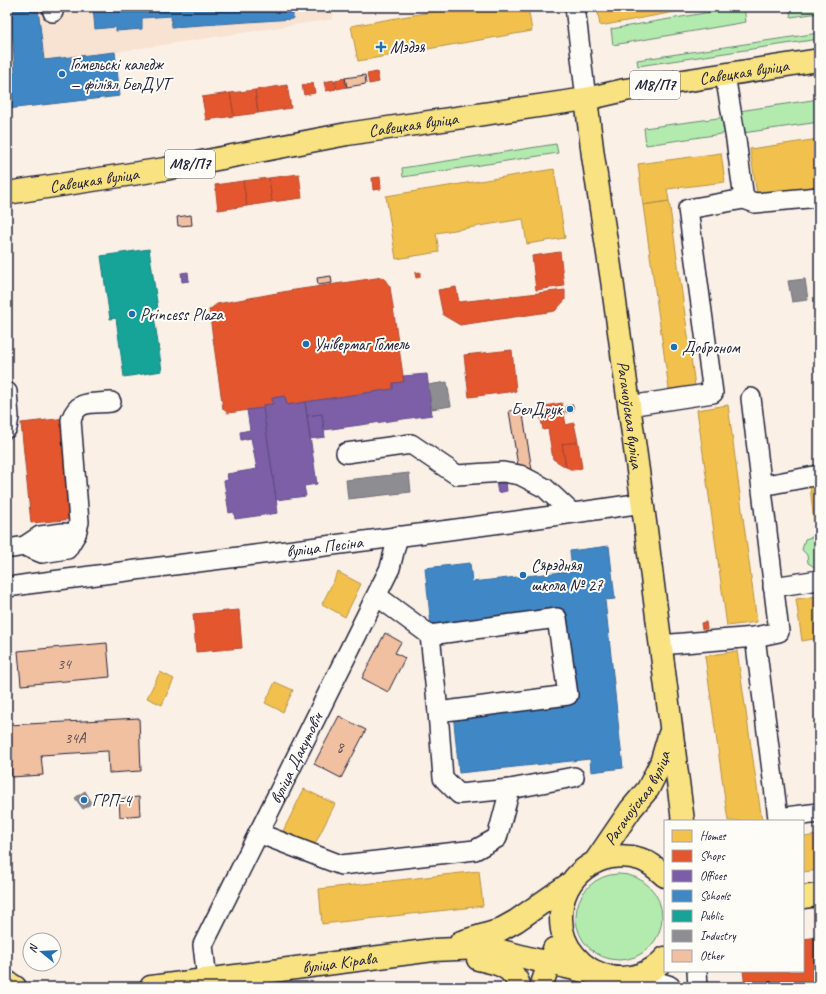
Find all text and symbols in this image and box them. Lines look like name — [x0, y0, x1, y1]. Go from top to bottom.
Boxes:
place label: Мэдэя — [390, 37, 426, 58]
marker: Мэдэя — [375, 41, 387, 53]
place label: Гомельскі каледж — філіял БелДУТ — [70, 54, 174, 95]
street label: Савецкая вуліца — [698, 54, 791, 89]
marker: Гомельскі каледж — філіял БелДУТ — [57, 69, 67, 79]
road number: М8/П7 — [630, 71, 680, 99]
street label: Савецкая вуліца — [367, 107, 461, 141]
road number: М8/П7 — [165, 150, 215, 178]
street label: Савецкая вуліца — [48, 162, 142, 197]
place label: Princess Plaza — [140, 304, 225, 325]
marker: Princess Plaza — [127, 309, 137, 319]
place label: Універмаг Гомель — [314, 334, 411, 355]
place label: Доброном — [682, 337, 741, 358]
marker: Універмаг Гомель — [301, 339, 311, 349]
marker: Доброном — [669, 342, 679, 352]
street label: Рагачоўская вуліца — [613, 360, 648, 472]
place label: БелДрук — [511, 399, 564, 420]
marker: БелДрук — [565, 404, 575, 414]
street label: вуліца Песіна — [285, 531, 366, 561]
place label: Сярэдняя школа № 27 — [531, 555, 604, 596]
marker: Сярэдняя школа № 27 — [518, 570, 528, 580]
house number: 34 — [57, 655, 72, 674]
street label: вуліца Дакутовіч — [264, 707, 328, 807]
house number: 34А — [64, 729, 87, 748]
house number: 8 — [337, 738, 345, 757]
street label: Рагачоўская вуліца — [599, 747, 675, 849]
place label: ГРП-4 — [92, 790, 134, 811]
marker: ГРП-4 — [79, 795, 89, 805]
legend — [664, 820, 804, 972]
text: Homes — [700, 828, 727, 844]
text: Shops — [700, 848, 725, 864]
text: Offices — [700, 868, 727, 884]
text: Schools — [700, 888, 732, 904]
text: Public — [700, 908, 724, 924]
text: Industry — [700, 928, 737, 944]
north arrow — [22, 932, 62, 972]
text: N — [25, 941, 41, 954]
street label: вуліца Кірава — [301, 947, 379, 978]
text: Other — [700, 948, 726, 964]

